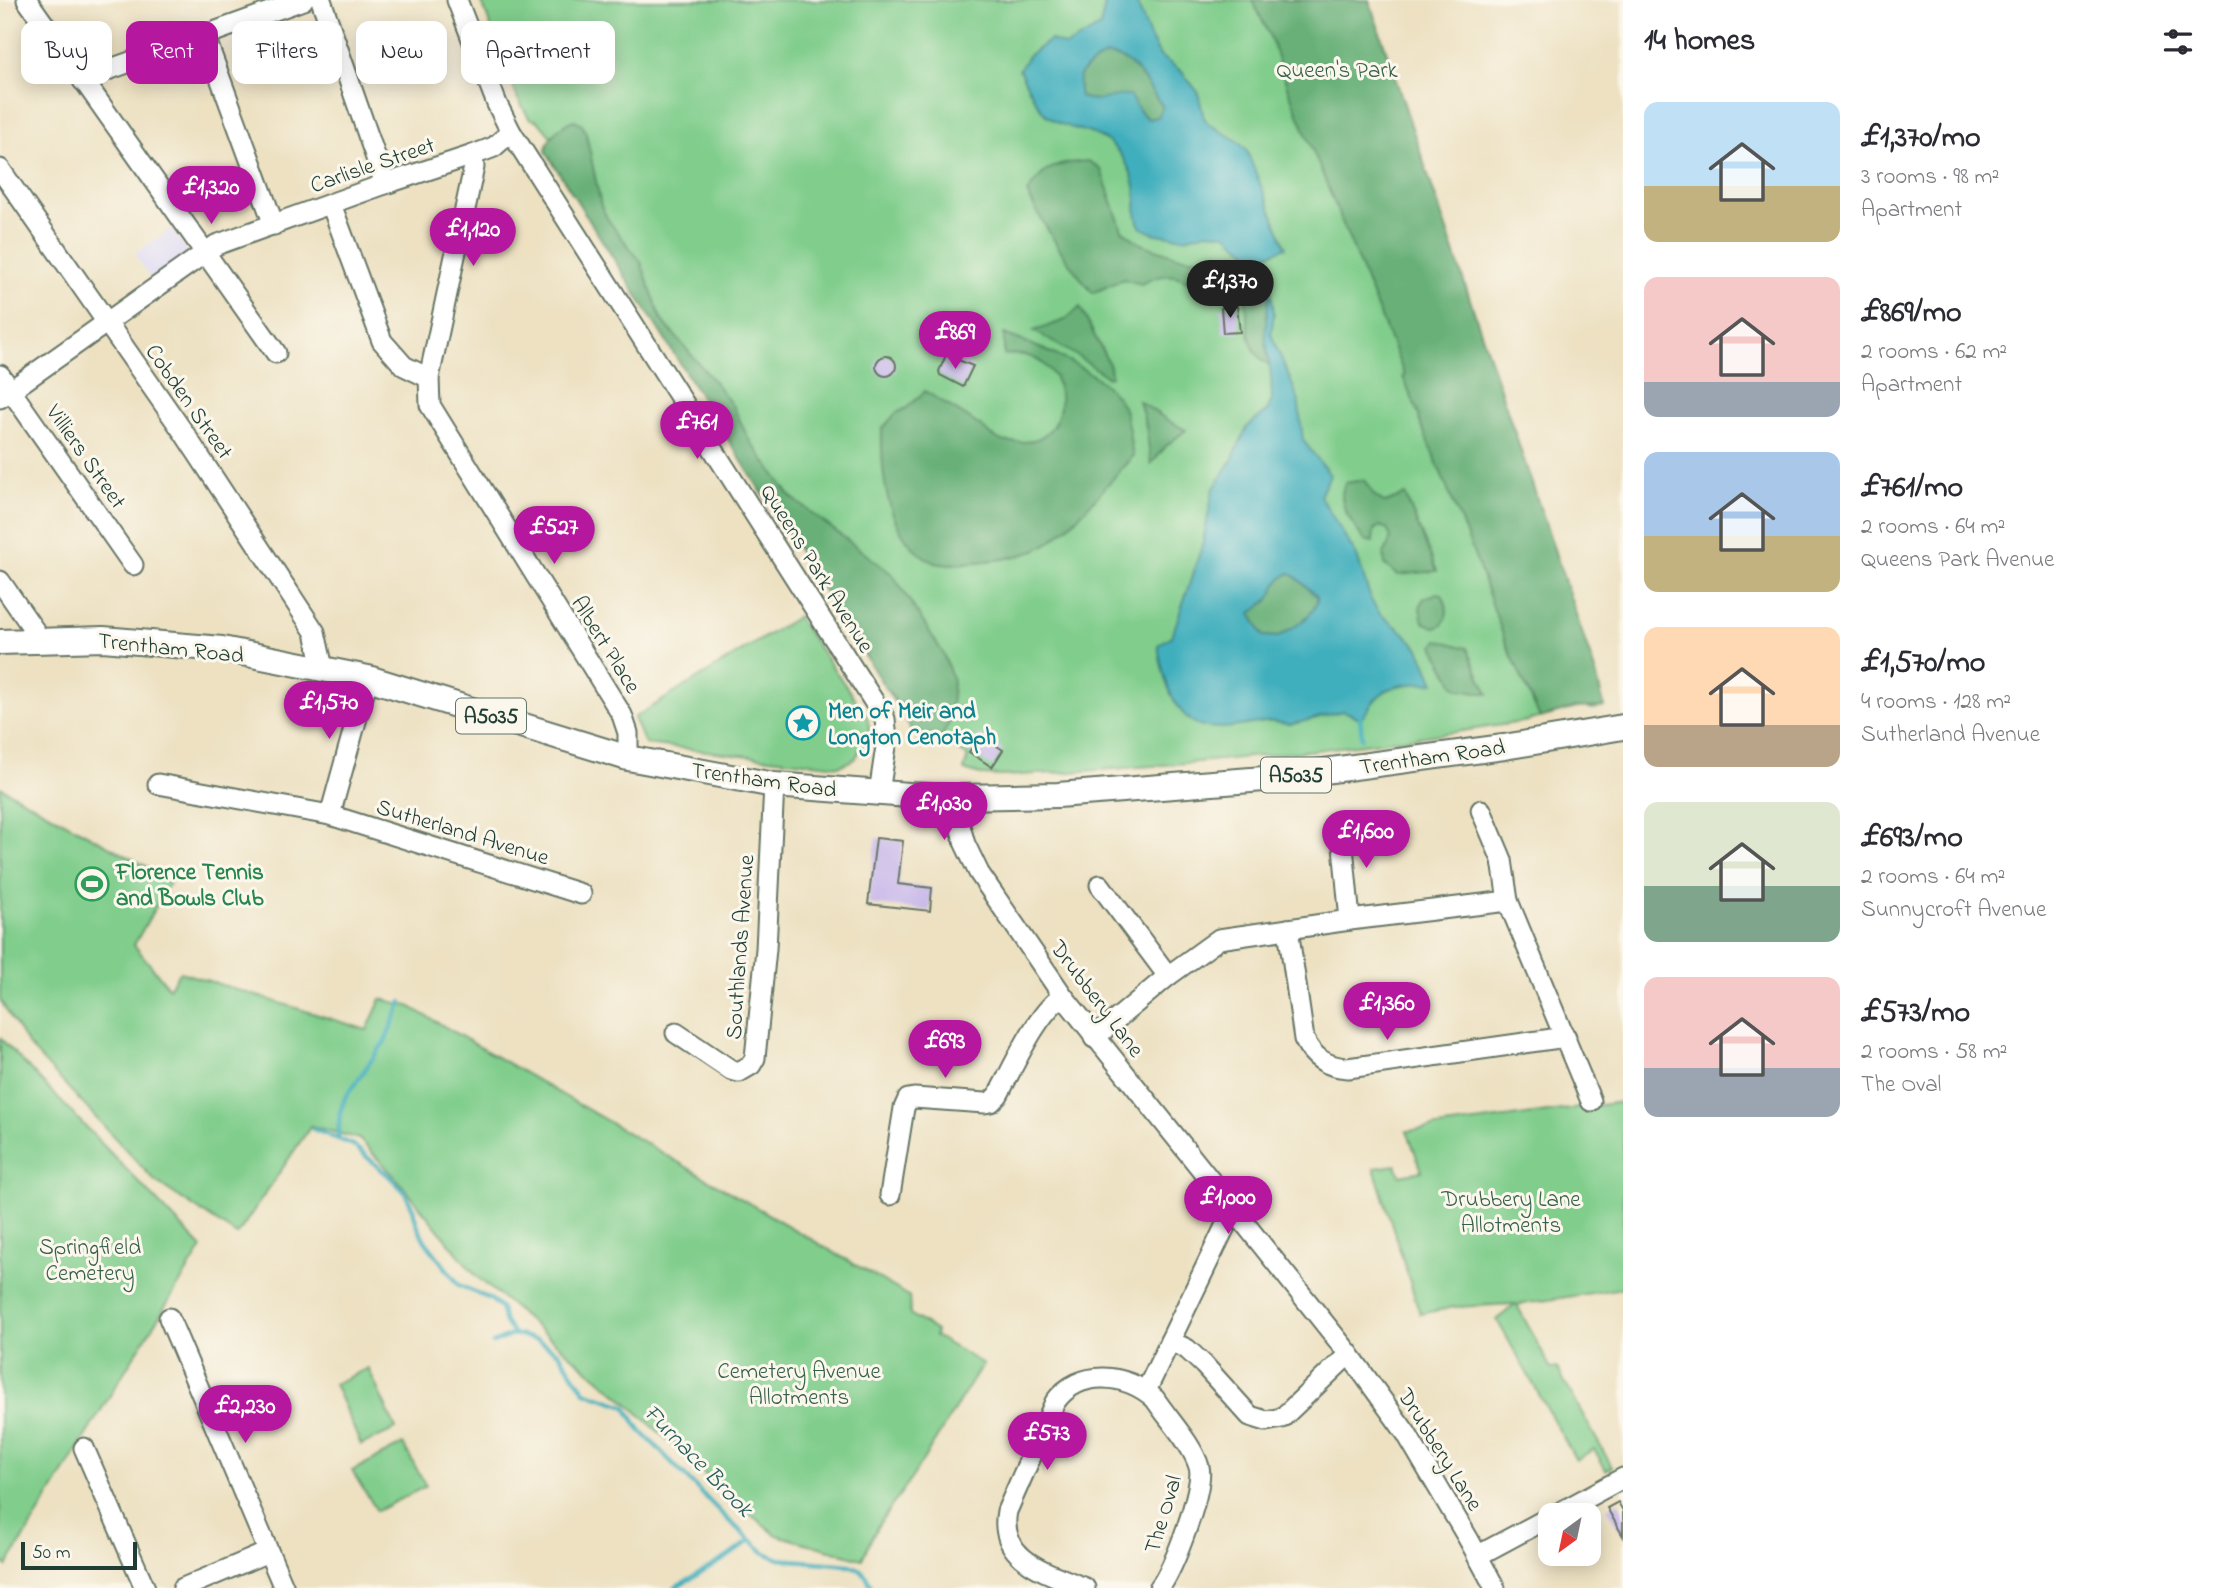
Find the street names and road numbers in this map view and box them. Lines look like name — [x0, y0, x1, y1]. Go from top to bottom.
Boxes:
street label: Carlisle Street — [306, 130, 440, 203]
street label: Cobden Street — [136, 338, 240, 467]
street label: Villiers Street — [36, 398, 133, 517]
street label: Queens Park Avenue — [751, 479, 881, 661]
street label: Albert Place — [562, 590, 648, 701]
street label: Trentham Road — [96, 625, 245, 674]
road number: A5035 — [456, 698, 526, 734]
street label: Trentham Road — [1357, 732, 1507, 785]
street label: Trentham Road — [689, 755, 839, 808]
road number: A5035 — [1261, 758, 1331, 792]
street label: Sutherland Avenue — [372, 791, 553, 876]
street label: Southlands Avenue — [719, 853, 764, 1041]
street label: Drubbery Lane — [1039, 933, 1151, 1067]
street label: Drubbery Lane — [1386, 1382, 1490, 1520]
street label: The Oval — [1137, 1471, 1192, 1558]

